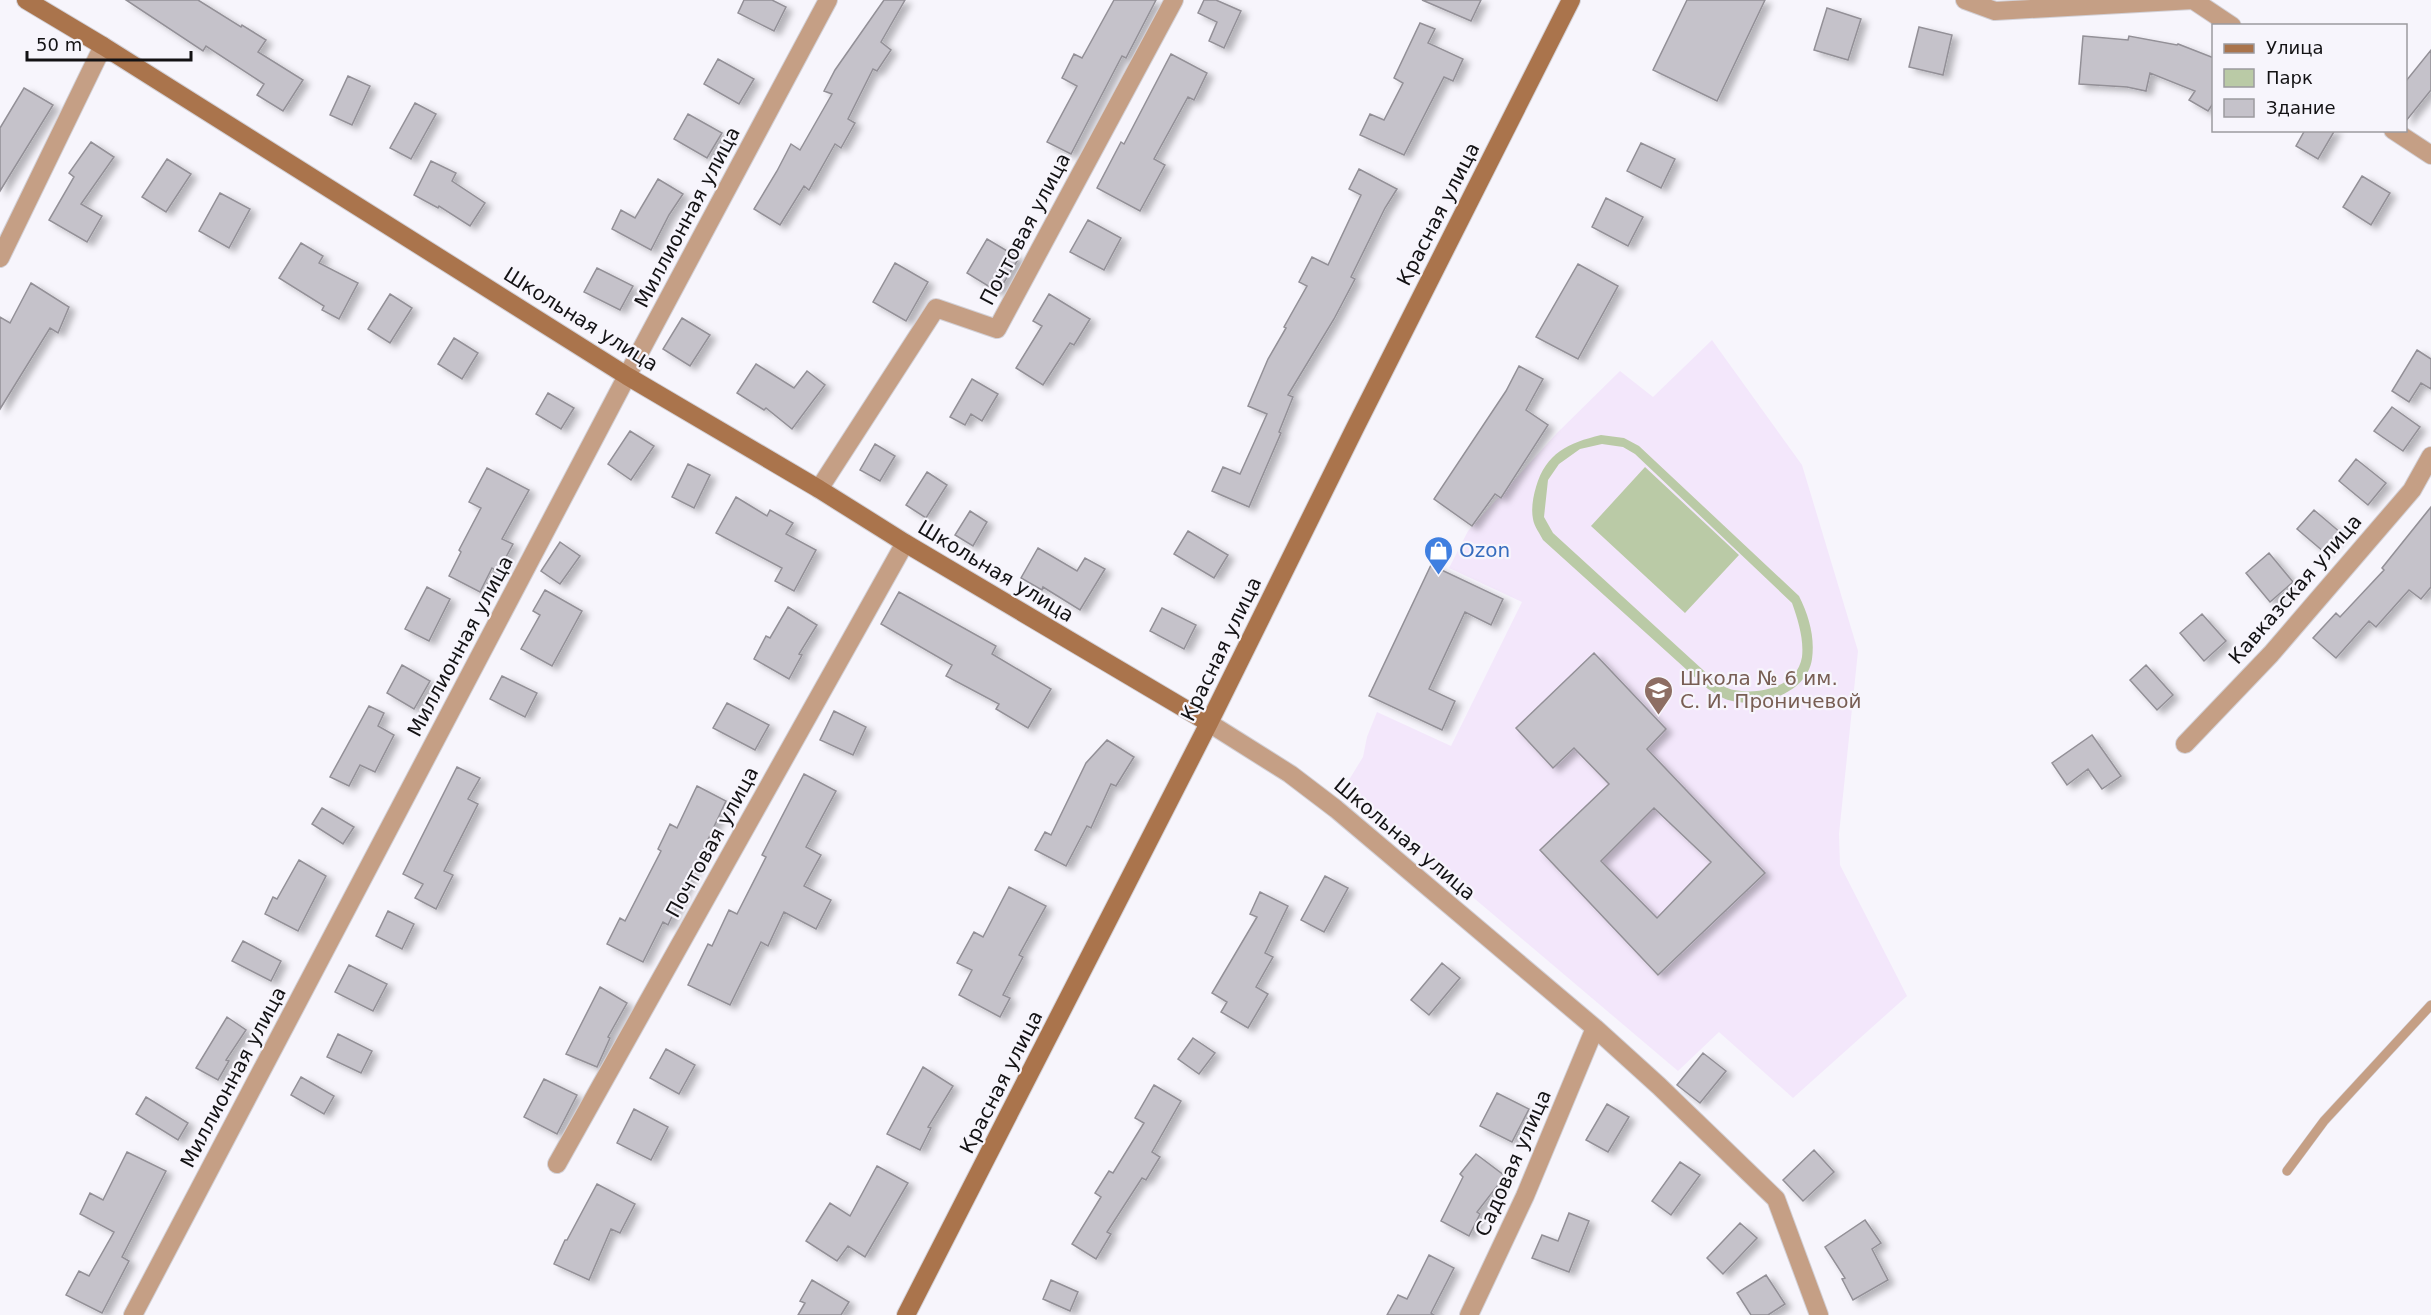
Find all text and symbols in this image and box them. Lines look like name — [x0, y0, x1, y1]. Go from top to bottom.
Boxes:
scale bar — [27, 24, 190, 62]
legend — [2212, 24, 2407, 132]
text: 50 m — [36, 34, 82, 55]
text: Улица — [2266, 37, 2323, 58]
text: Парк — [2266, 67, 2313, 88]
text: Здание — [2266, 97, 2336, 118]
street label: Миллионная улица — [629, 122, 745, 312]
street label: Красная улица — [1392, 138, 1484, 290]
street label: Почтовая улица — [975, 149, 1075, 309]
street label: Школьная улица — [499, 262, 663, 376]
street label: Кавказская улица — [2223, 509, 2367, 669]
street label: Школьная улица — [914, 515, 1078, 627]
shop icon: Ozon — [1422, 534, 1454, 576]
place label: Ozon — [1459, 538, 1510, 562]
street label: Миллионная улица — [402, 551, 518, 741]
street label: Красная улица — [1176, 573, 1266, 725]
place label: Школа № 6 им. С. И. Проничевой — [1680, 666, 1862, 713]
school or university icon: Школа № 6 им. С. И. Проничевой — [1643, 674, 1675, 716]
street label: Почтовая улица — [661, 762, 763, 922]
street label: Школьная улица — [1329, 773, 1481, 905]
street label: Миллионная улица — [175, 982, 291, 1172]
street label: Красная улица — [955, 1006, 1047, 1158]
street label: Садовая улица — [1470, 1086, 1556, 1240]

